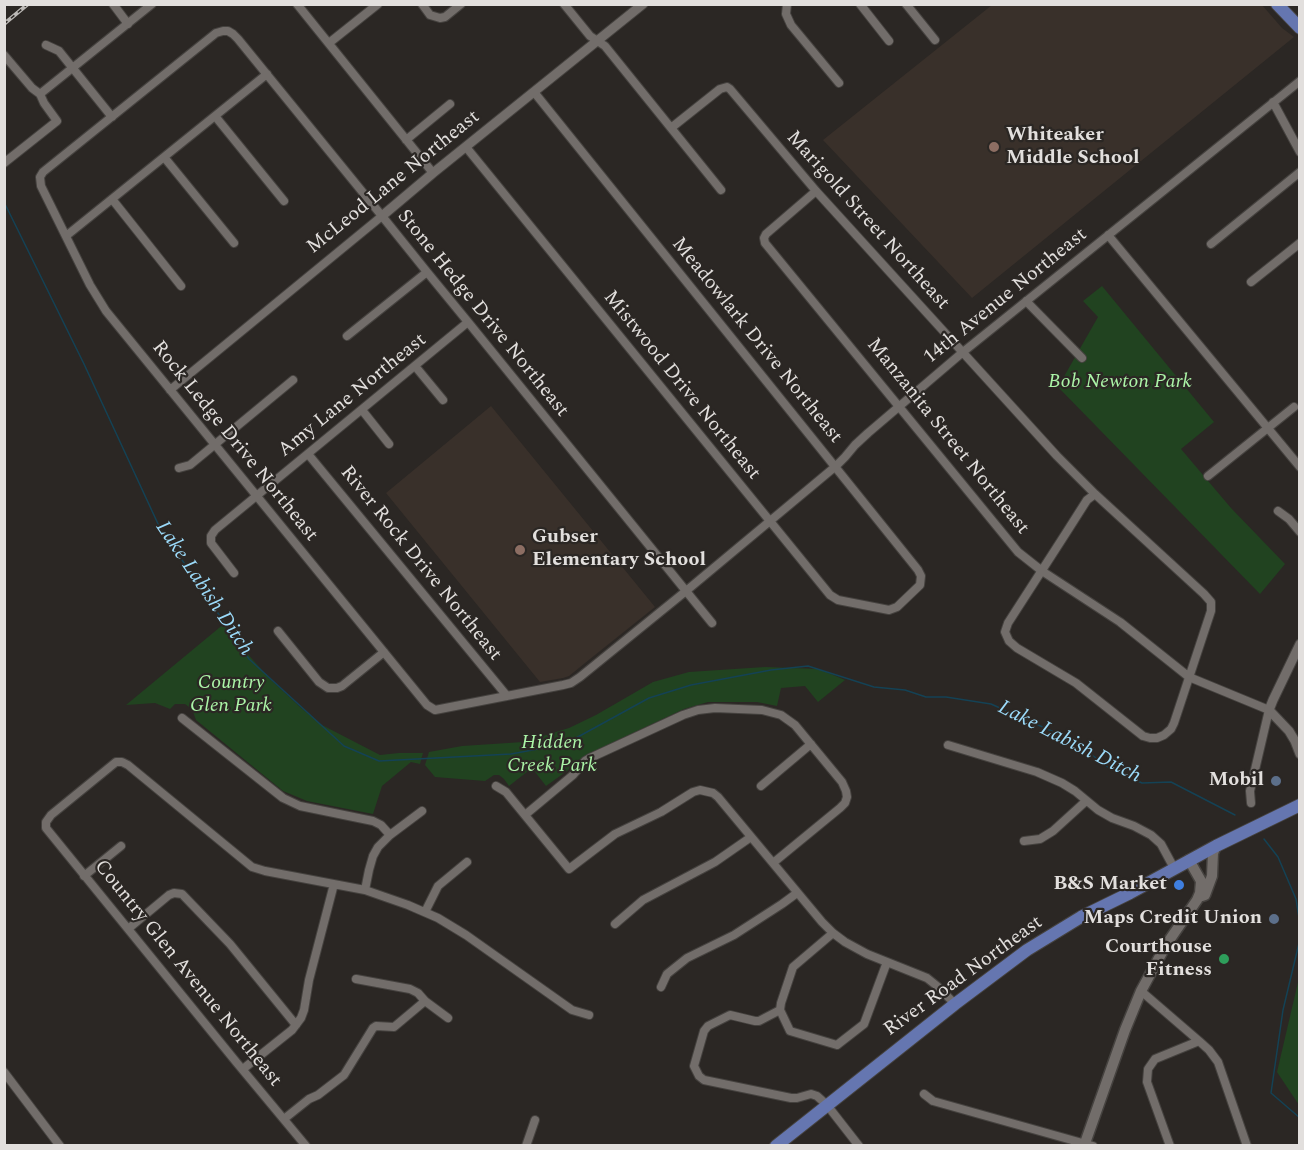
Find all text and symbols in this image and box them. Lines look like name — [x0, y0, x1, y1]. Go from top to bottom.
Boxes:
street label: McLeod Lane Northeast — [303, 106, 485, 260]
place label: Whiteaker Middle School — [1006, 124, 1140, 171]
street label: Marigold Street Northeast — [780, 126, 954, 316]
marker: Whiteaker Middle School — [987, 140, 1001, 154]
street label: Stone Hedge Drive Northeast — [391, 205, 573, 423]
street label: 14th Avenue Northeast — [919, 224, 1093, 370]
street label: Meadowlark Drive Northeast — [665, 233, 847, 449]
street label: Mistwood Drive Northeast — [597, 287, 765, 485]
street label: Amy Lane Northeast — [274, 329, 432, 463]
street label: Manzanita Street Northeast — [860, 334, 1034, 540]
street label: Rock Ledge Drive Northeast — [146, 337, 322, 547]
park label: Bob Newton Park — [1048, 371, 1192, 395]
street label: River Rock Drive Northeast — [334, 462, 506, 666]
water label: Lake Labish Ditch — [149, 517, 257, 661]
place label: Gubser Elementary School — [532, 526, 706, 573]
marker: Gubser Elementary School — [513, 543, 527, 557]
park label: Country Glen Park — [190, 672, 272, 719]
water label: Lake Labish Ditch — [993, 696, 1145, 790]
park label: Hidden Creek Park — [507, 732, 597, 779]
place label: Mobil — [1208, 769, 1264, 793]
marker: Mobil — [1269, 774, 1283, 788]
street label: Country Glen Avenue Northeast — [88, 856, 286, 1092]
place label: B&S Market — [1053, 873, 1167, 897]
marker: B&S Market — [1172, 878, 1186, 892]
place label: Maps Credit Union — [1083, 907, 1262, 931]
street label: River Road Northeast — [880, 911, 1048, 1043]
marker: Maps Credit Union — [1267, 912, 1281, 926]
place label: Courthouse Fitness — [1105, 936, 1212, 983]
marker: Courthouse Fitness — [1217, 952, 1231, 966]

